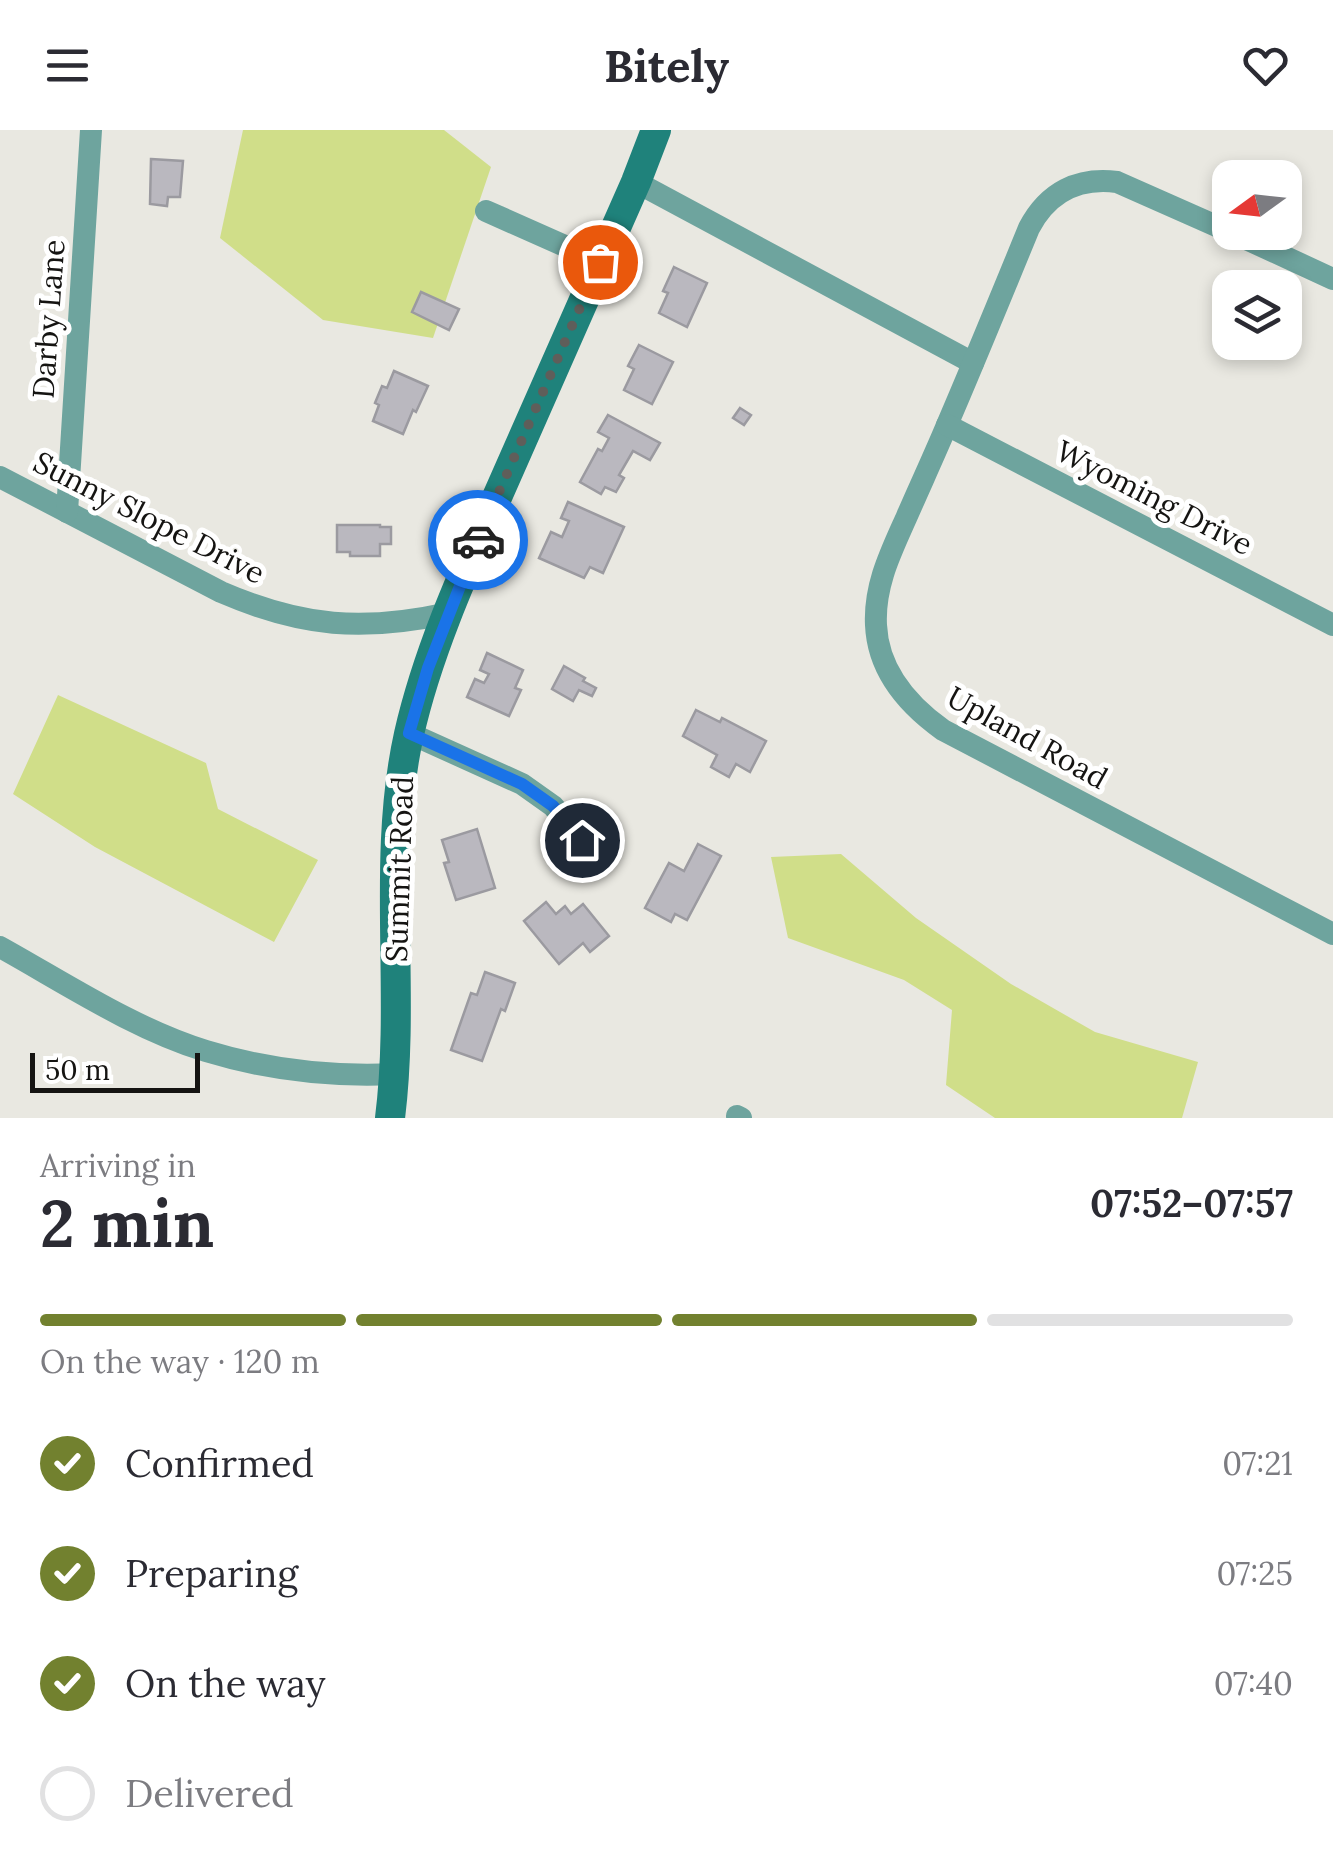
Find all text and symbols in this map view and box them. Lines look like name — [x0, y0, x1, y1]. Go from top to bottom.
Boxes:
text: Bitely — [604, 37, 729, 94]
icon: menu — [40, 38, 95, 93]
icon: heart — [1238, 38, 1293, 93]
north arrow — [1212, 160, 1302, 250]
map controls — [1212, 160, 1302, 360]
pin — [558, 220, 643, 305]
icon: bag — [573, 235, 628, 290]
street label: Darby Lane — [23, 238, 74, 400]
button: layers — [1212, 270, 1302, 360]
street label: Wyoming Drive — [1049, 431, 1259, 564]
street label: Sunny Slope Drive — [27, 442, 271, 593]
courier — [428, 490, 528, 590]
icon: car — [451, 513, 506, 568]
street label: Upland Road — [941, 677, 1114, 797]
street label: Summit Road — [377, 775, 421, 963]
pin — [540, 798, 625, 883]
icon: home — [555, 813, 610, 868]
scale bar — [30, 1048, 200, 1093]
text: 50 m — [45, 1052, 110, 1088]
text: Arriving in — [40, 1145, 196, 1186]
text: 07:52–07:57 — [1090, 1179, 1293, 1227]
text: 2 min — [40, 1182, 214, 1265]
text: On the way · 120 m — [40, 1341, 320, 1382]
icon: check — [40, 1436, 95, 1491]
text: Confirmed — [125, 1439, 314, 1487]
text: 07:21 — [1222, 1443, 1293, 1484]
icon: check — [40, 1546, 95, 1601]
text: Preparing — [125, 1549, 298, 1597]
text: 07:25 — [1216, 1553, 1293, 1594]
icon: check — [40, 1656, 95, 1711]
text: On the way — [125, 1659, 326, 1707]
text: 07:40 — [1214, 1663, 1293, 1704]
text: Delivered — [125, 1769, 294, 1817]

